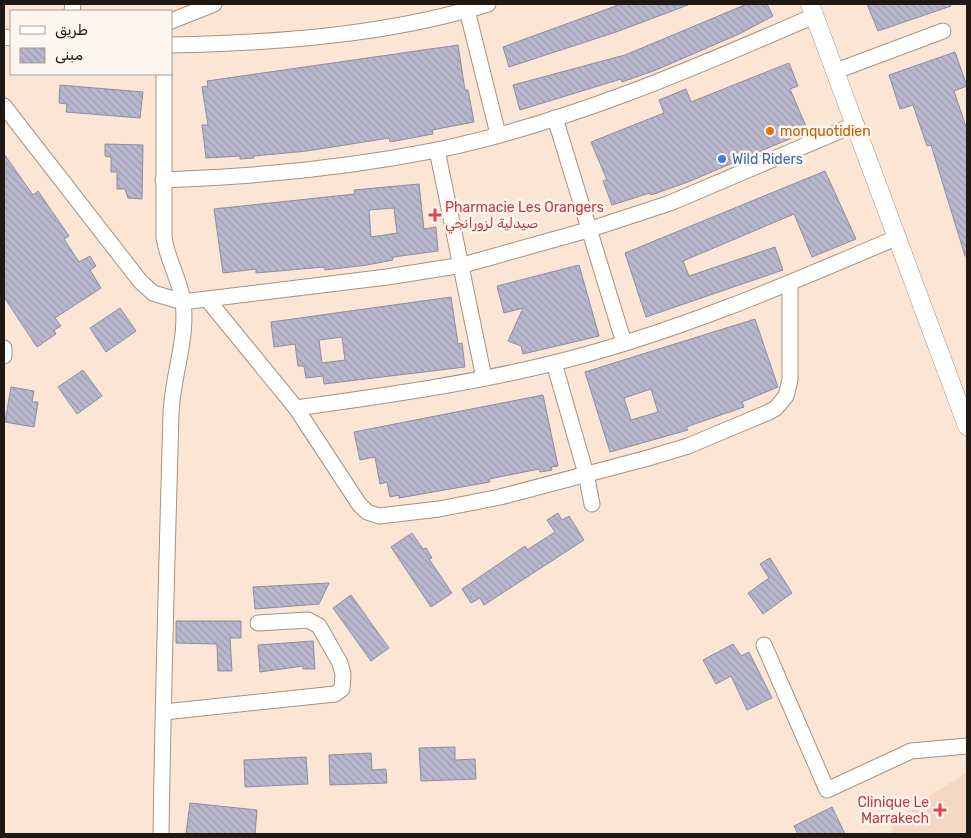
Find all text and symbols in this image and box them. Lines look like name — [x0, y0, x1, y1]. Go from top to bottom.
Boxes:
legend — [10, 10, 172, 75]
text: طريق — [55, 21, 88, 39]
text: مبنى — [55, 46, 83, 64]
place label: monquotidien — [780, 123, 871, 140]
marker: monquotidien — [764, 125, 776, 137]
place label: Wild Riders — [732, 151, 803, 168]
marker: Wild Riders — [716, 153, 728, 165]
place label: Pharmacie Les Orangers صيدلية لزورانجي — [445, 199, 604, 234]
marker: Pharmacie Les Orangers صيدلية لزورانجي — [429, 209, 441, 221]
place label: Clinique Le Marrakech — [857, 794, 929, 827]
marker: Clinique Le Marrakech — [933, 803, 947, 817]

